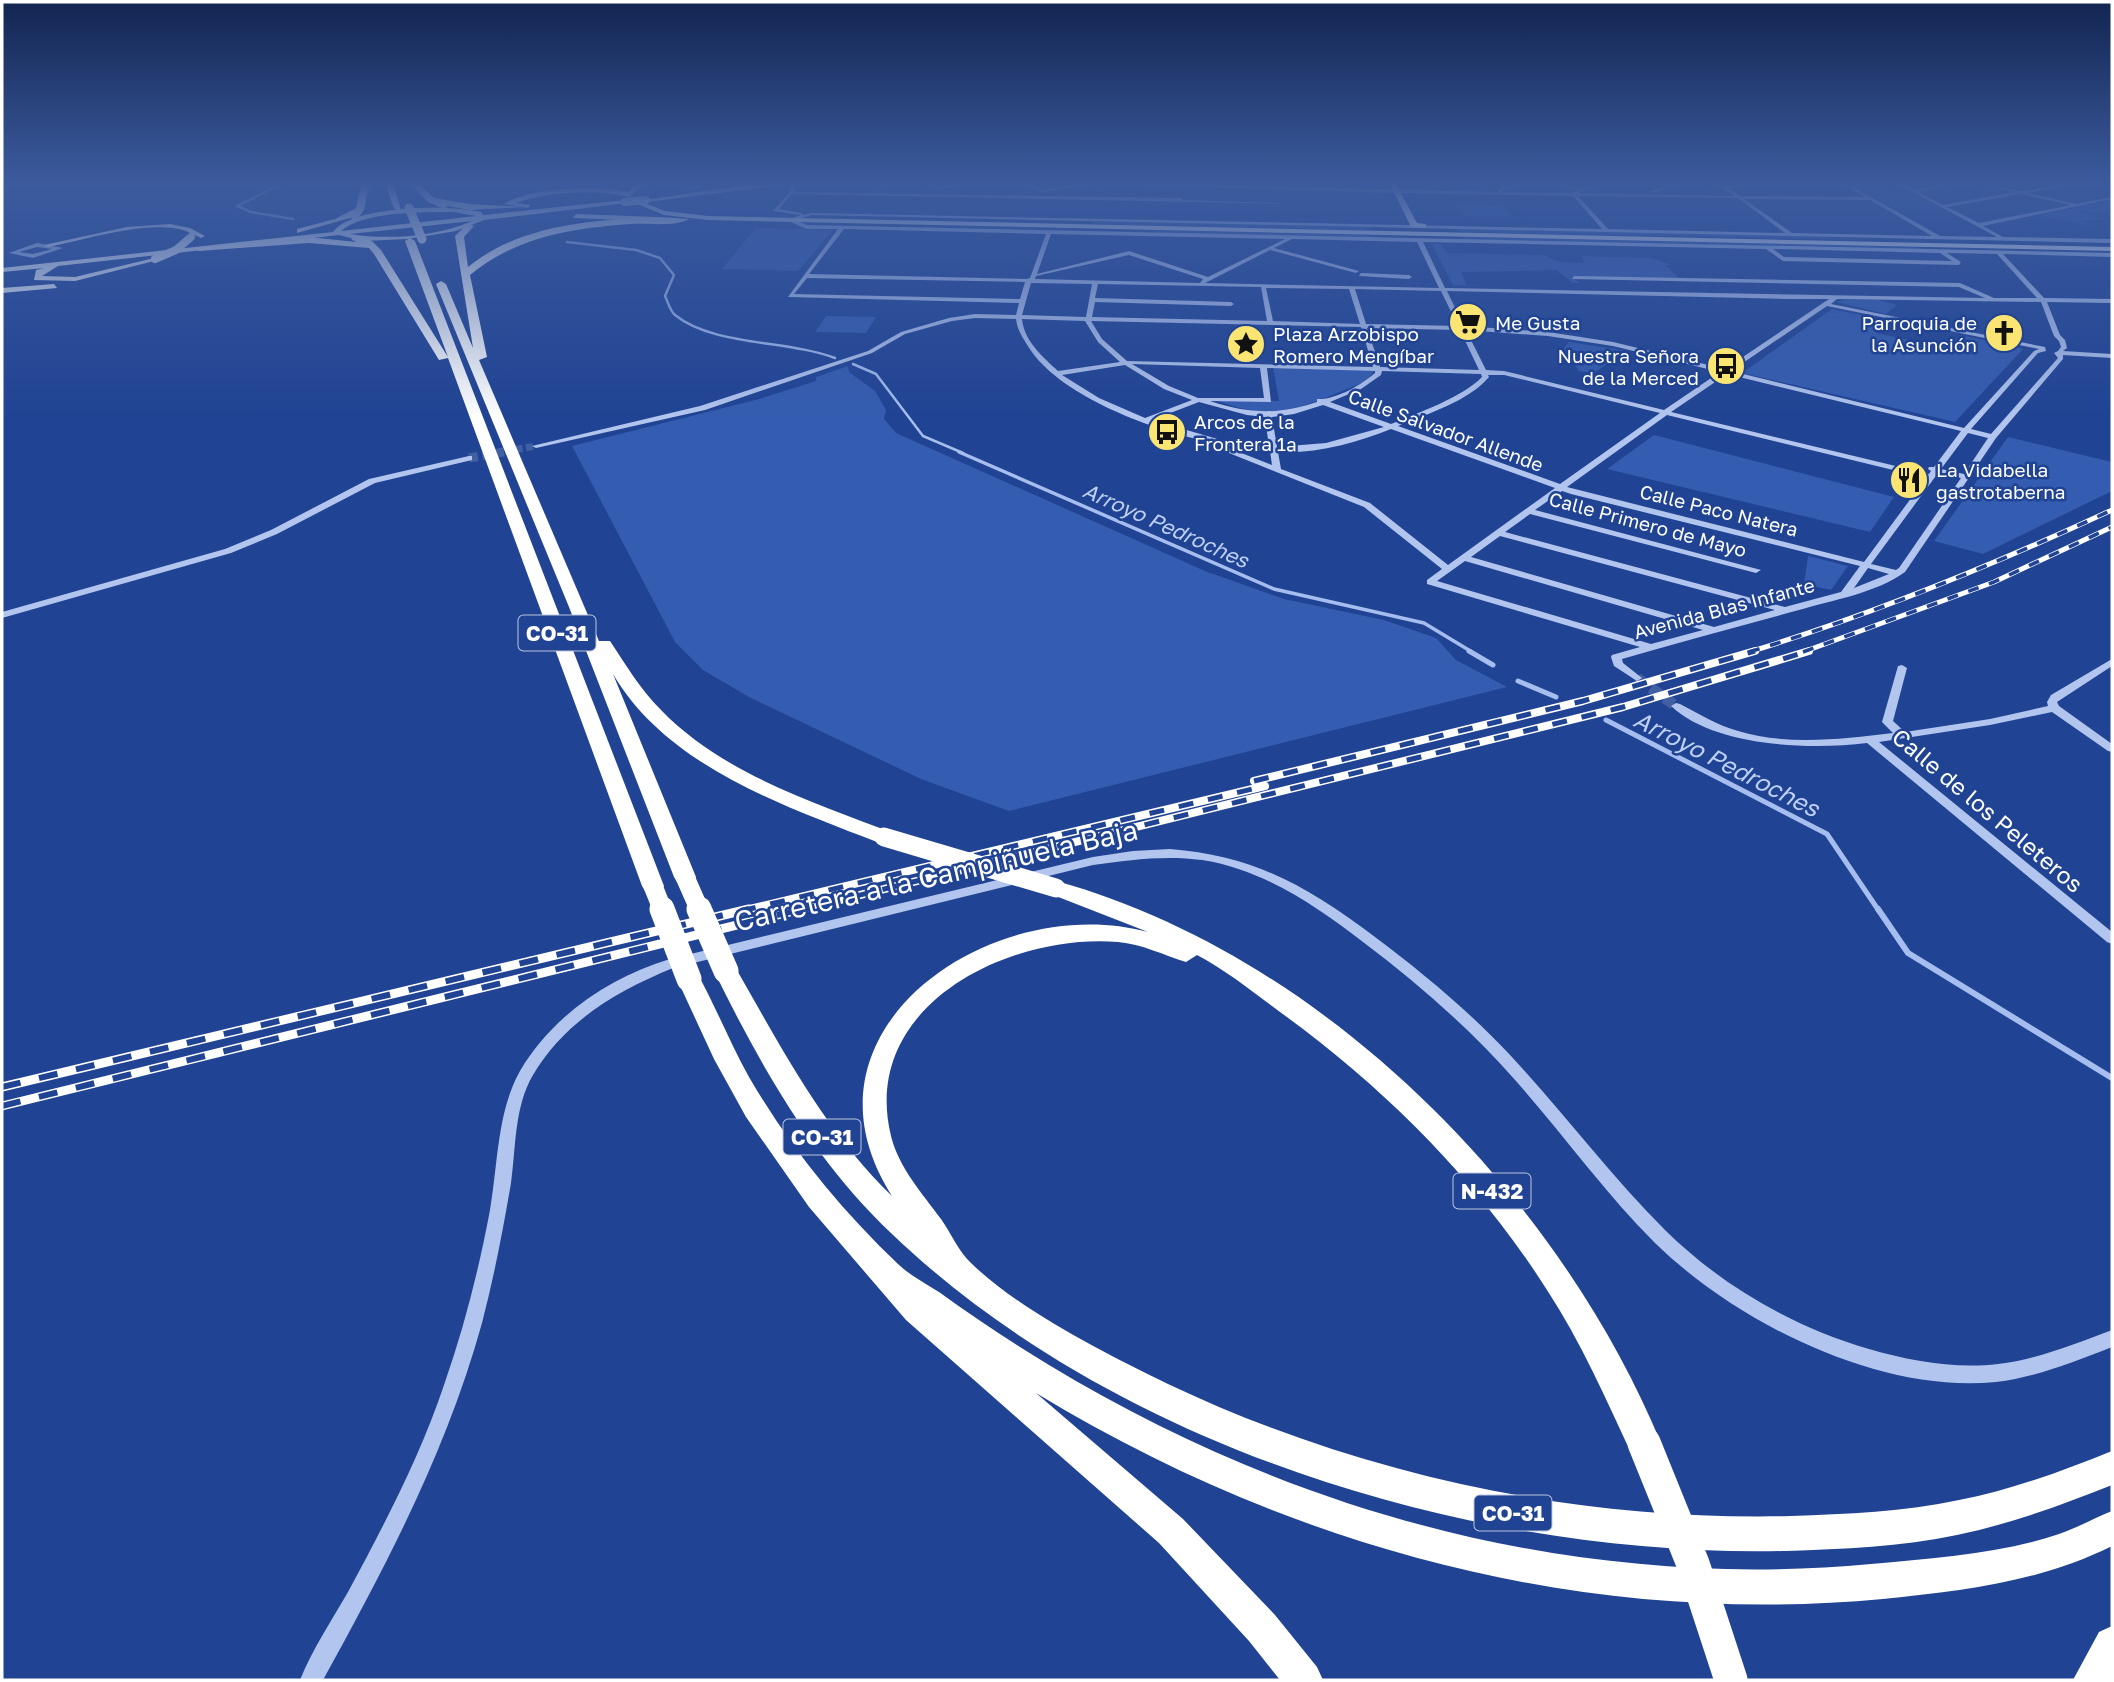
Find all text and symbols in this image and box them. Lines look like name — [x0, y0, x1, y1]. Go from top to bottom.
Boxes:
supermarket icon: Me Gusta — [1447, 301, 1489, 343]
place label: Me Gusta — [1495, 311, 1580, 334]
place label: Parroquia de la Asunción — [1862, 311, 1977, 356]
church icon: Parroquia de la Asunción — [1983, 312, 2025, 354]
place label: Plaza Arzobispo Romero Mengíbar — [1273, 322, 1435, 367]
place icon: Plaza Arzobispo Romero Mengíbar — [1225, 323, 1267, 365]
place label: Nuestra Señora de la Merced — [1557, 344, 1699, 389]
bus stop icon: Nuestra Señora de la Merced — [1705, 345, 1747, 387]
street label: Calle Salvador Allende — [1345, 384, 1547, 476]
place label: Arcos de la Frontera 1ª — [1194, 410, 1297, 455]
bus stop icon: Arcos de la Frontera 1ª — [1146, 411, 1188, 453]
place label: La Vidabella gastrotaberna — [1936, 458, 2066, 503]
restaurant icon: La Vidabella gastrotaberna — [1888, 459, 1930, 501]
water label: Arroyo Pedroches — [1079, 477, 1254, 574]
street label: Calle Paco Natera — [1637, 479, 1801, 541]
street label: Calle Primero de Mayo — [1547, 487, 1749, 561]
street label: Avenida Blas Infante — [1631, 573, 1817, 643]
road number: CO-31 — [518, 616, 596, 650]
water label: Arroyo Pedroches — [1629, 704, 1826, 824]
street label: Calle de los Peleteros — [1887, 722, 2089, 898]
street label: Carretera a la Campiñuela Baja — [731, 813, 1141, 937]
road number: CO-31 — [784, 1120, 860, 1154]
road number: N-432 — [1454, 1174, 1530, 1208]
road number: CO-31 — [1474, 1496, 1552, 1530]

